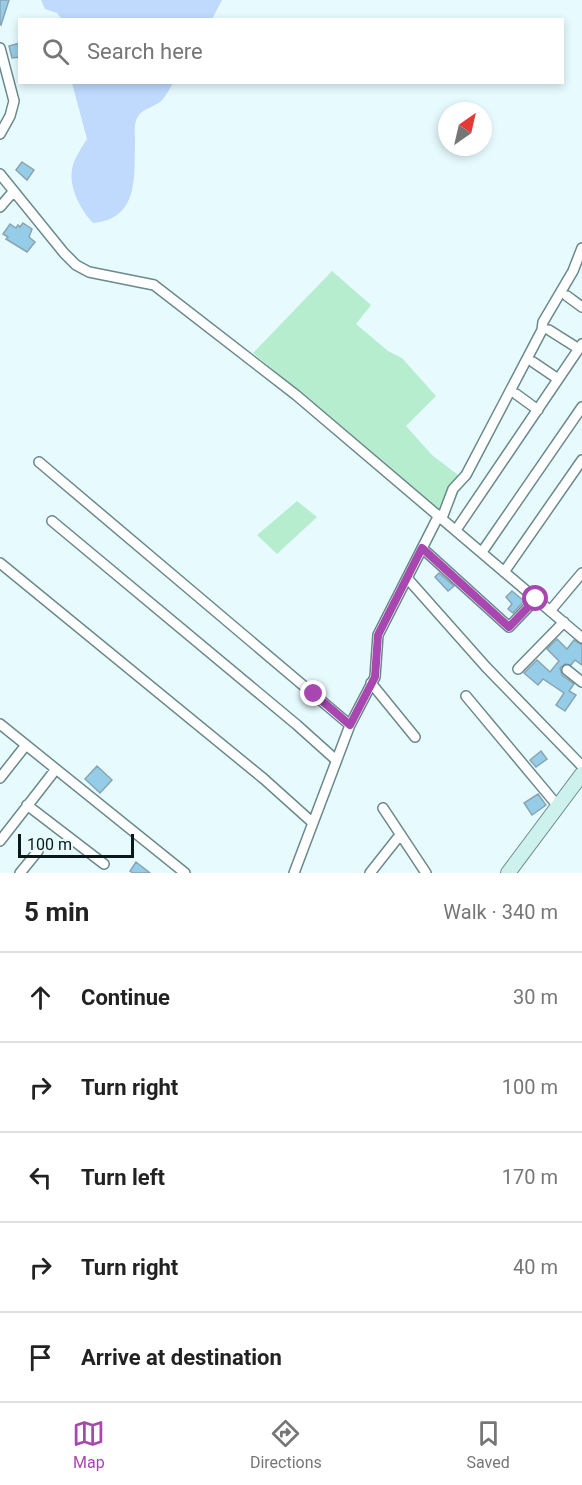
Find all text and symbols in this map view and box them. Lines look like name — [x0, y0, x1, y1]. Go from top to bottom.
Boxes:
search box — [18, 18, 564, 84]
icon: search — [39, 35, 72, 68]
text: Search here — [87, 39, 203, 64]
north arrow — [438, 102, 492, 156]
route start — [522, 585, 548, 611]
route end — [300, 680, 326, 706]
scale bar — [18, 831, 134, 858]
text: 100 m — [27, 835, 72, 854]
text: 5 min — [24, 897, 89, 927]
text: Walk · 340 m — [443, 900, 558, 924]
icon: ahead — [24, 981, 57, 1014]
text: Continue — [81, 985, 170, 1010]
text: 30 m — [513, 985, 558, 1009]
icon: right — [24, 1071, 57, 1104]
text: Turn right — [81, 1075, 178, 1100]
text: 100 m — [502, 1075, 558, 1099]
icon: left — [24, 1161, 57, 1194]
text: Turn left — [81, 1165, 165, 1190]
text: 170 m — [502, 1165, 558, 1189]
icon: right — [24, 1251, 57, 1284]
text: Turn right — [81, 1255, 178, 1280]
text: 40 m — [513, 1255, 558, 1279]
icon: arrive — [24, 1341, 57, 1374]
text: Arrive at destination — [81, 1345, 282, 1370]
tab: Map — [72, 1417, 105, 1472]
tab: Directions — [250, 1417, 322, 1472]
tab: Saved — [466, 1417, 510, 1472]

